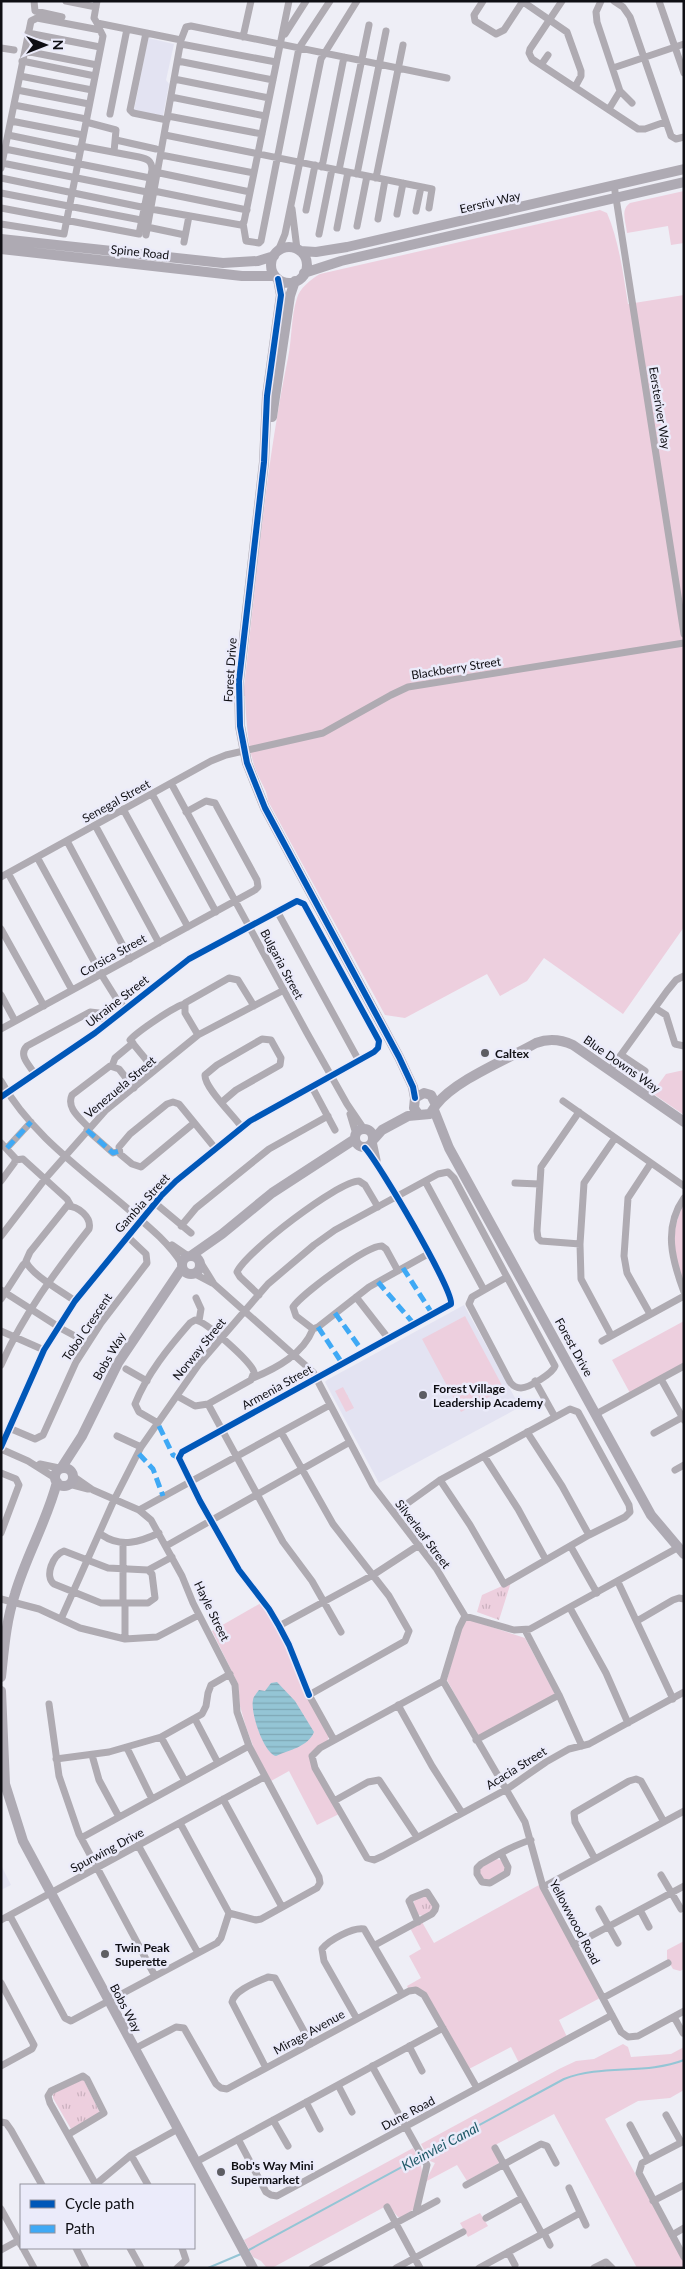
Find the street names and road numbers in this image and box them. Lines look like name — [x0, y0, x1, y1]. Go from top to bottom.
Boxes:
street label: Eersriv Way — [458, 188, 523, 216]
street label: Spine Road — [110, 241, 170, 263]
street label: Eersteriver Way — [646, 366, 674, 451]
street label: Forest Drive — [220, 637, 240, 703]
street label: Blackberry Street — [410, 653, 503, 682]
street label: Senegal Street — [79, 776, 153, 826]
street label: Bulgaria Street — [257, 926, 307, 1002]
street label: Corsica Street — [77, 930, 149, 979]
street label: Ukraine Street — [83, 971, 152, 1030]
street label: Blue Downs Way — [581, 1032, 664, 1097]
street label: Venezuela Street — [81, 1052, 159, 1121]
street label: Gambia Street — [111, 1170, 173, 1236]
street label: Tobol Crescent — [59, 1290, 116, 1364]
street label: Norway Street — [169, 1314, 229, 1383]
street label: Forest Drive — [552, 1315, 596, 1379]
street label: Bobs Way — [89, 1329, 129, 1383]
street label: Armenia Street — [239, 1361, 316, 1413]
street label: Silverleaf Street — [392, 1497, 454, 1572]
street label: Hayle Street — [191, 1579, 233, 1644]
street label: Acacia Street — [483, 1743, 550, 1793]
street label: Spurwing Drive — [68, 1824, 146, 1876]
street label: Yellowwood Road — [546, 1877, 604, 1967]
street label: Bobs Way — [107, 1981, 145, 2036]
street label: Mirage Avenue — [271, 2006, 347, 2058]
street label: Dune Road — [379, 2093, 437, 2133]

